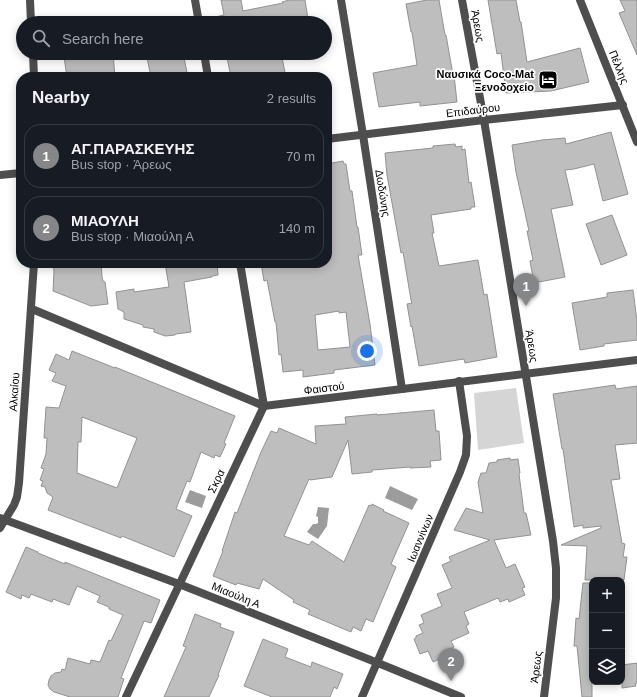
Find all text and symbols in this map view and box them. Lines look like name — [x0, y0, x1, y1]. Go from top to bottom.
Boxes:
street label: Άρεως — [469, 9, 487, 43]
search box — [16, 16, 332, 60]
icon: search — [30, 27, 52, 49]
text: Search here — [62, 30, 144, 47]
street label: Πέλλης — [607, 48, 631, 86]
place label: Ναυσικά Coco-Mat Ξενοδοχείο — [437, 68, 534, 93]
hotel icon: Ναυσικά Coco-Mat Ξενοδοχείο — [537, 69, 559, 91]
text: Nearby — [32, 88, 90, 107]
text: 2 results — [267, 91, 316, 106]
street label: Επιδαύρου — [445, 101, 501, 119]
text: ΑΓ.ΠΑΡΑΣΚΕΥΗΣ — [71, 140, 194, 157]
text: 1 — [42, 149, 50, 164]
text: 70 m — [286, 149, 315, 164]
text: Bus stop · Άρεως — [71, 157, 171, 172]
street label: Δωδώνης — [373, 169, 393, 217]
text: ΜΙΑΟΥΛΗ — [71, 212, 139, 229]
text: 2 — [42, 221, 50, 236]
text: 140 m — [279, 221, 315, 236]
text: Bus stop · Μιαούλη Α — [71, 229, 194, 244]
pin: 1 — [513, 273, 539, 306]
street label: Άρεως — [524, 329, 540, 363]
your location — [357, 341, 377, 361]
street label: Αλκαίου — [7, 372, 21, 412]
street label: Φαιστού — [303, 380, 345, 396]
street label: Σκρα — [205, 467, 227, 495]
street label: Ιωαννίνων — [405, 512, 436, 564]
map controls — [589, 577, 625, 685]
button: + — [589, 577, 625, 613]
street label: Μιαούλη Α — [210, 580, 263, 610]
button: − — [589, 613, 625, 649]
pin: 2 — [438, 648, 464, 681]
button: layers — [589, 649, 625, 685]
street label: Άρεως — [528, 650, 544, 684]

